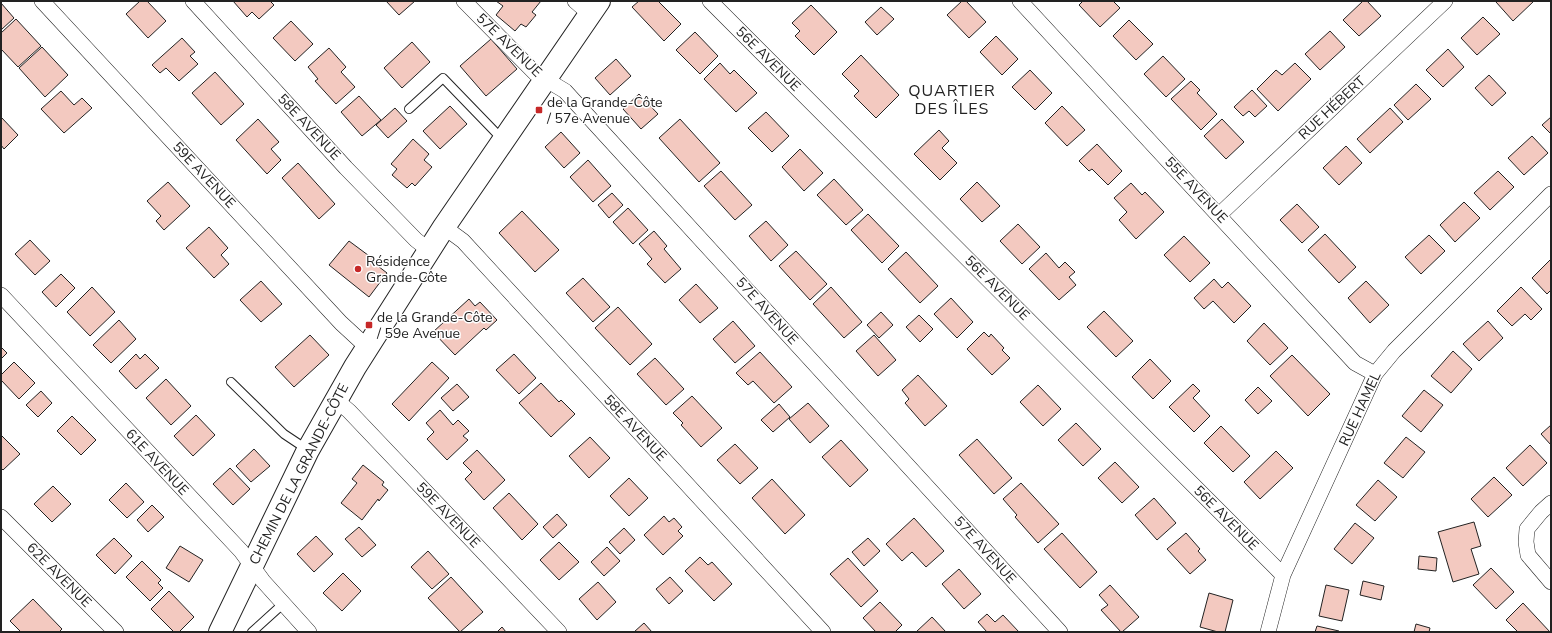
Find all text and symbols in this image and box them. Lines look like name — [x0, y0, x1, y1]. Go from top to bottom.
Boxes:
street label: 57E AVENUE — [472, 9, 546, 81]
street label: 56E AVENUE — [731, 22, 805, 96]
street label: RUE HÉBERT — [1294, 72, 1370, 144]
district label: QUARTIER DES ÎLES — [908, 80, 996, 120]
street label: 58E AVENUE — [273, 90, 345, 164]
place label: de la Grande-Côte / 57e Avenue — [546, 93, 662, 128]
marker: de la Grande-Côte / 57e Avenue — [534, 105, 544, 115]
street label: 59E AVENUE — [168, 138, 240, 212]
street label: 55E AVENUE — [1160, 153, 1232, 227]
street label: 56E AVENUE — [960, 251, 1034, 325]
place label: Résidence Grande-Côte — [366, 252, 447, 287]
marker: Résidence Grande-Côte — [353, 264, 363, 274]
street label: 57E AVENUE — [732, 273, 802, 349]
place label: de la Grande-Côte / 59e Avenue — [376, 308, 492, 343]
marker: de la Grande-Côte / 59e Avenue — [364, 320, 374, 330]
street label: RUE HAMEL — [1335, 368, 1386, 449]
street label: CHEMIN DE LA GRANDE-CÔTE — [245, 380, 353, 568]
street label: 58E AVENUE — [599, 391, 671, 465]
street label: 61E AVENUE — [121, 425, 193, 499]
street label: 59E AVENUE — [412, 478, 484, 552]
street label: 56E AVENUE — [1189, 481, 1263, 555]
street label: 57E AVENUE — [950, 512, 1020, 588]
street label: 62E AVENUE — [22, 538, 96, 612]

